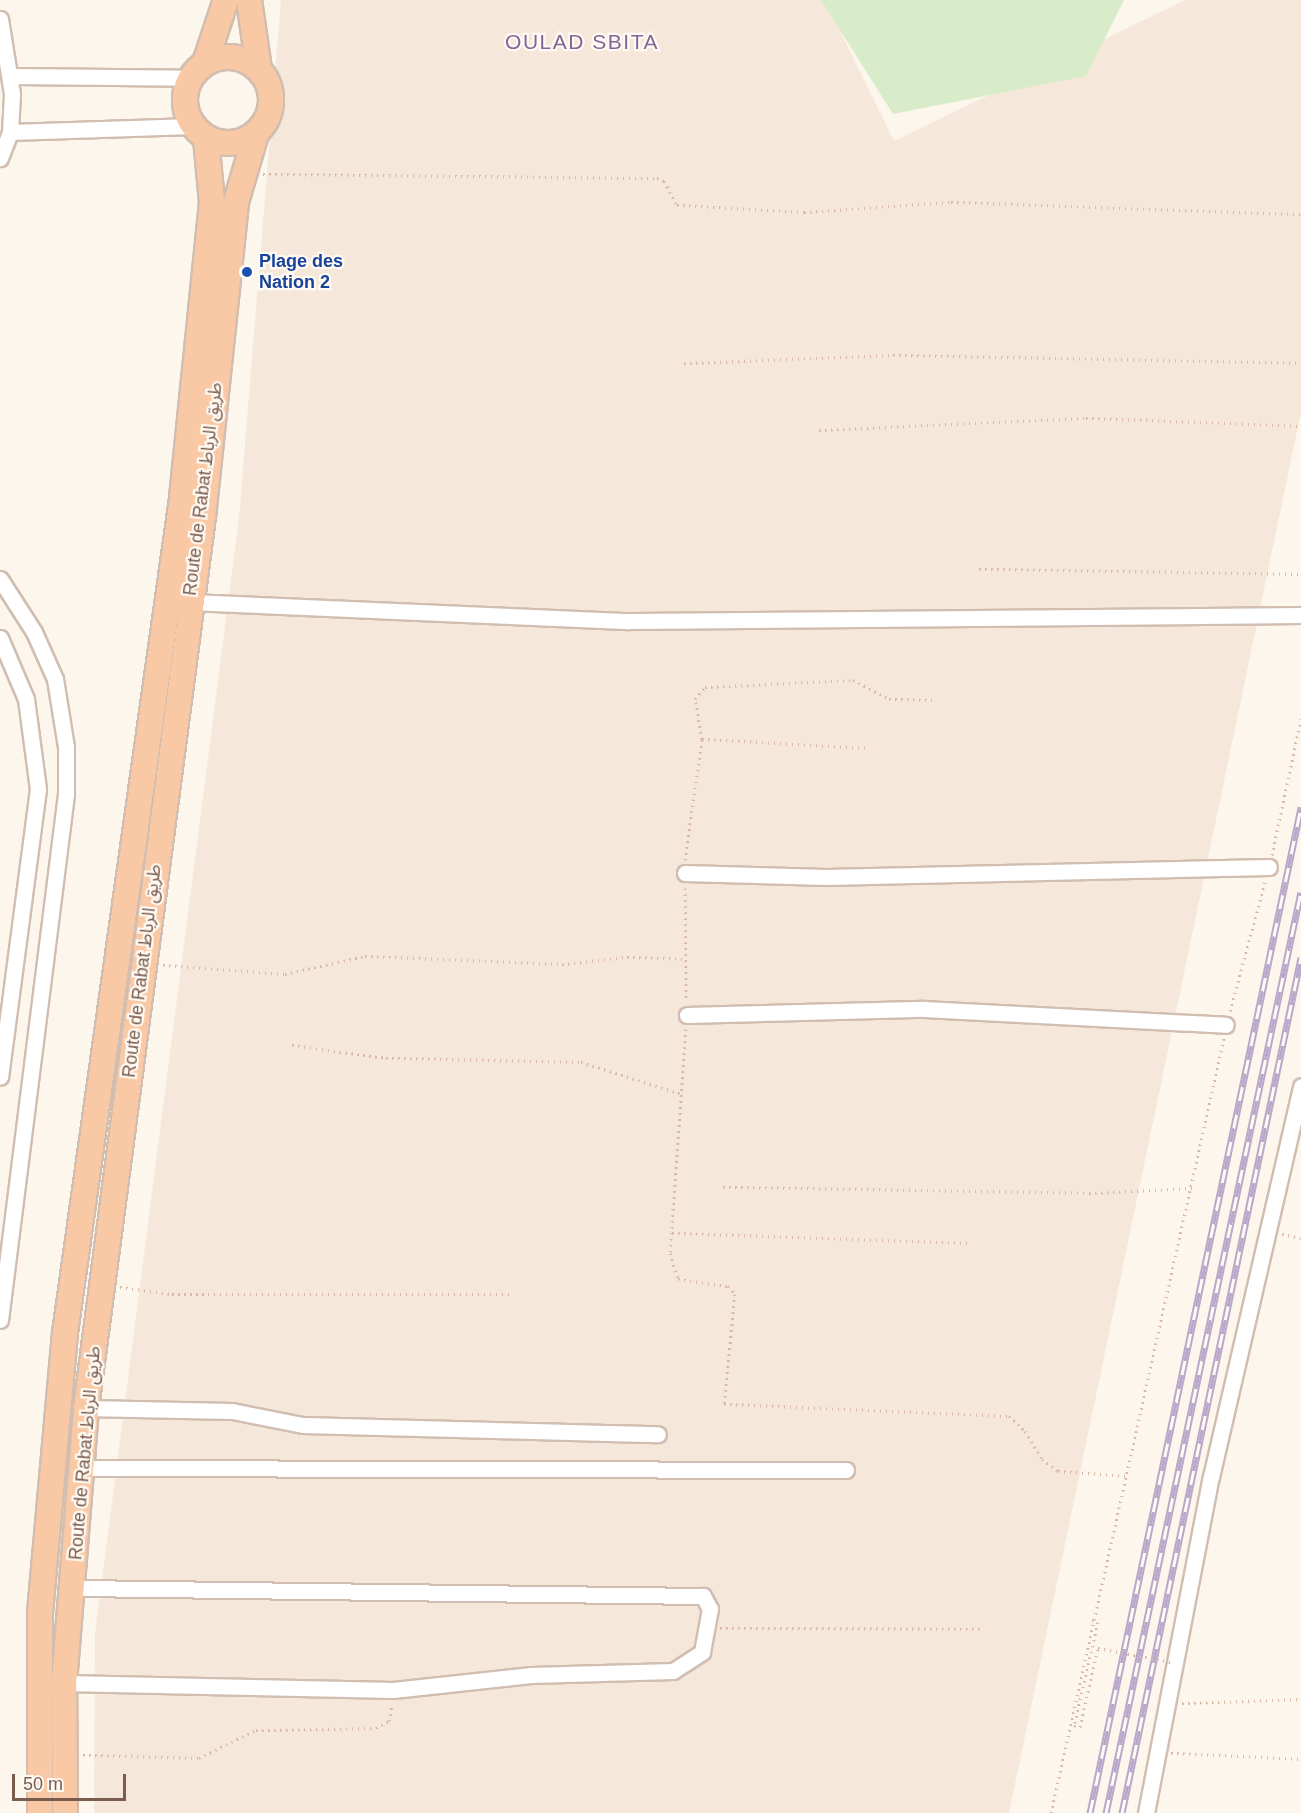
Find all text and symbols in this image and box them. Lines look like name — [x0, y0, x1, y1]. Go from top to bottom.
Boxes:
district label: OULAD SBITA — [505, 29, 659, 55]
place label: Plage des Nation 2 — [259, 251, 343, 294]
marker: Plage des Nation 2 — [240, 265, 254, 279]
street label: Route de Rabat طريق الرباط — [179, 381, 227, 597]
street label: Route de Rabat طريق الرباط — [118, 863, 166, 1079]
street label: Route de Rabat طريق الرباط — [65, 1345, 105, 1561]
scale bar — [15, 1762, 129, 1800]
text: 50 m — [23, 1774, 63, 1794]

